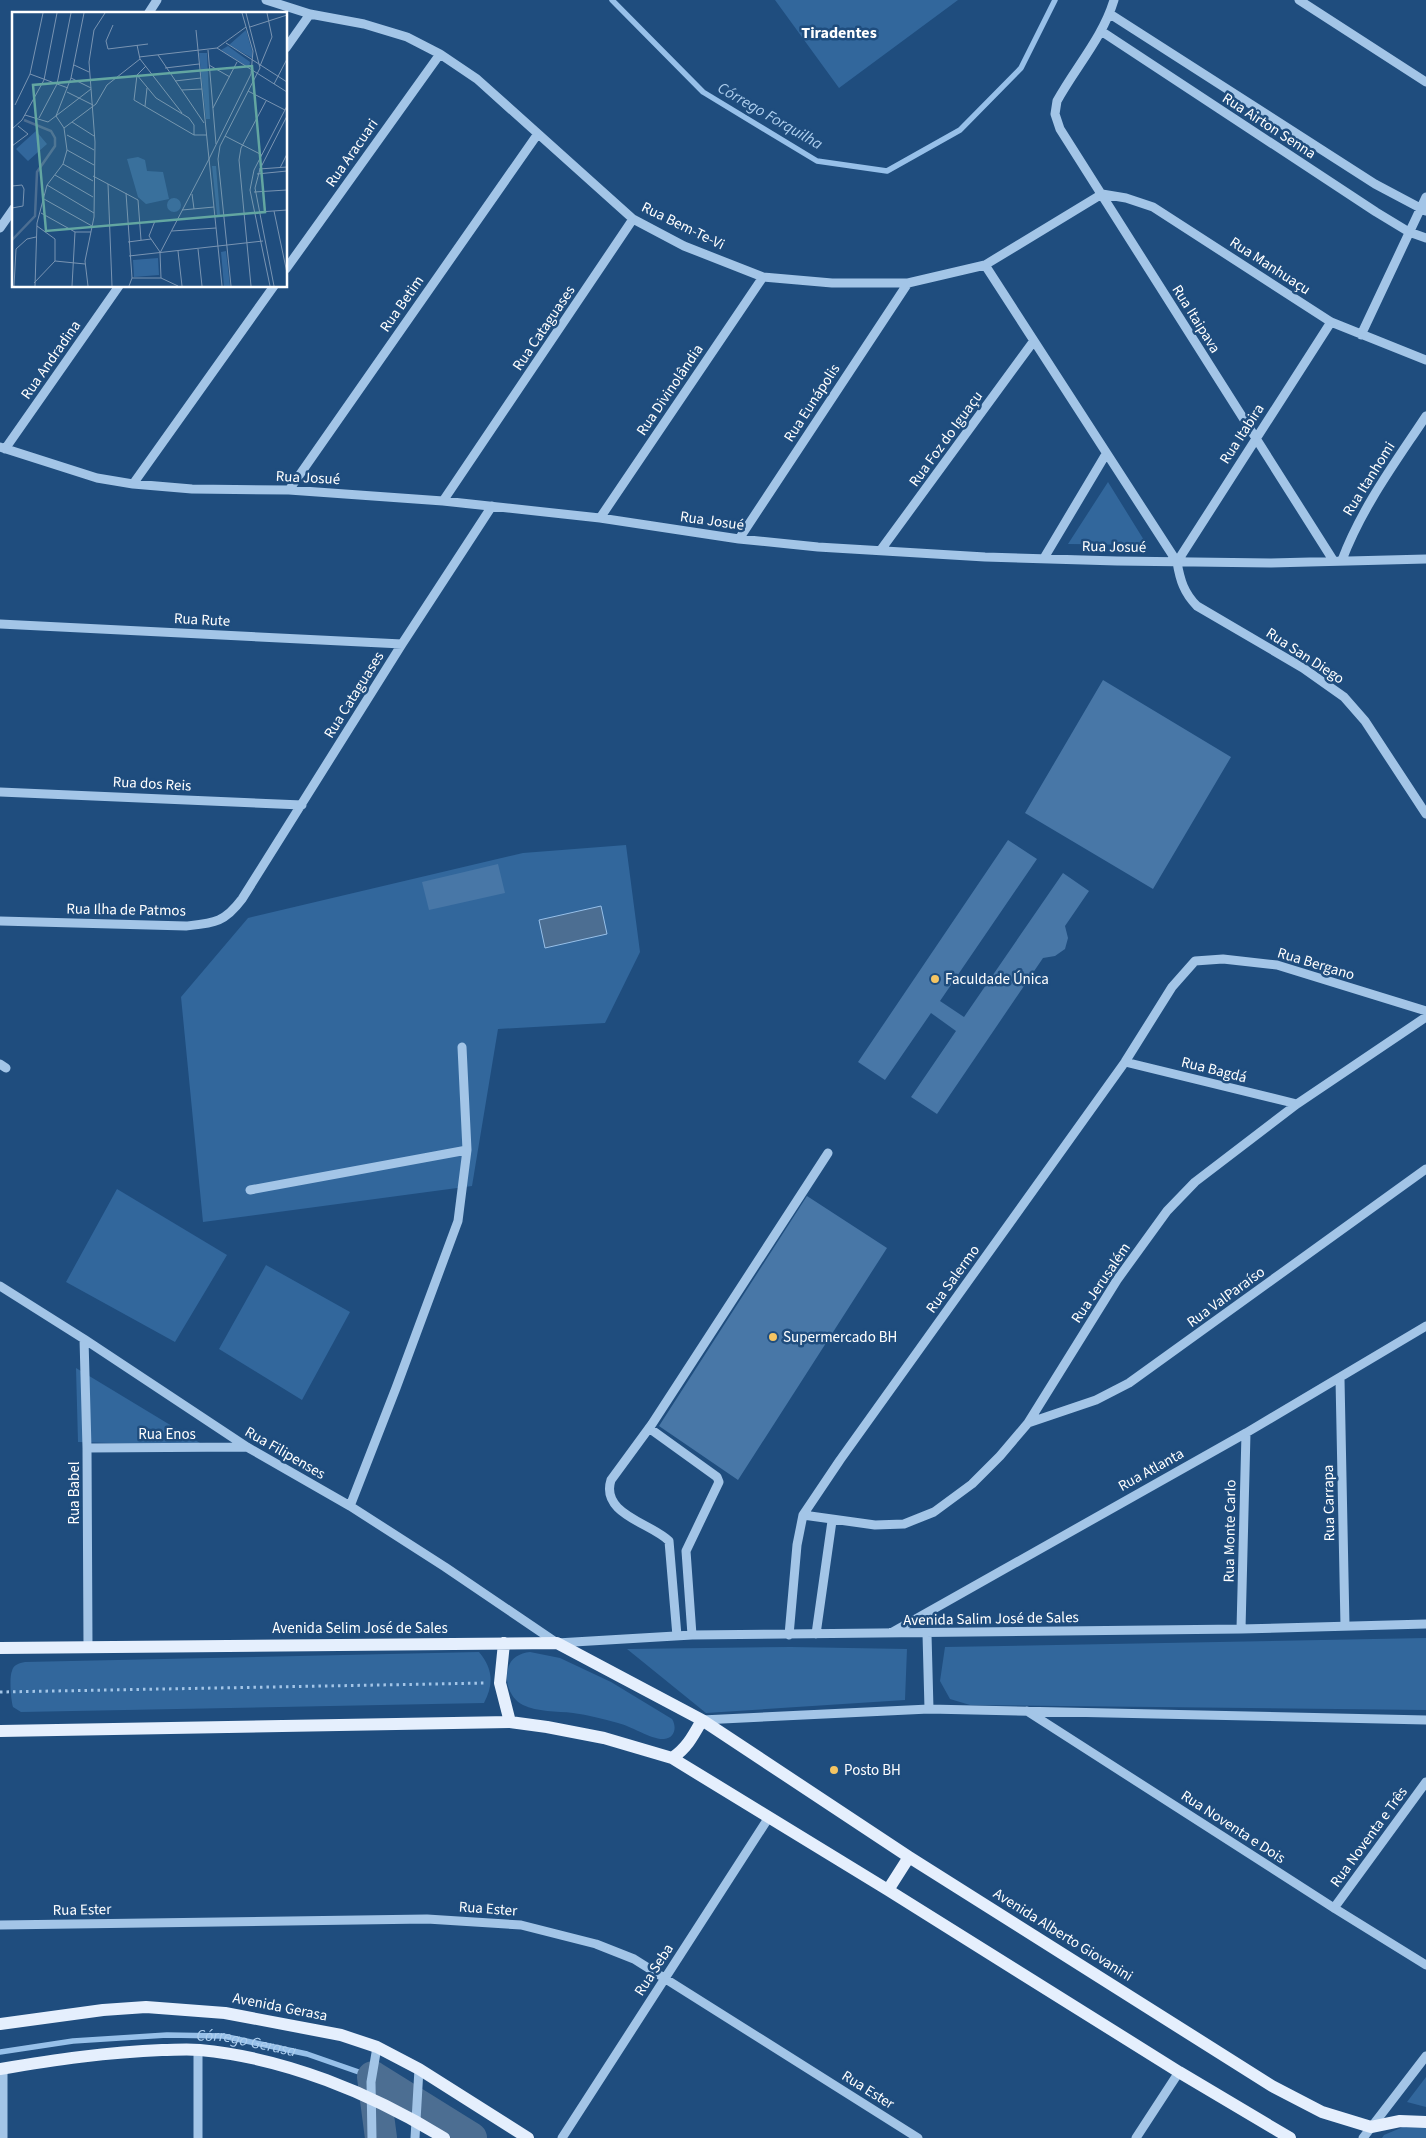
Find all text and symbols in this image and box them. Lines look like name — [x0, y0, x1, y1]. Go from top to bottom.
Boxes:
inset map — [12, 12, 288, 288]
district label: Tiradentes — [801, 22, 877, 44]
water label: Córrego Forquilha — [713, 77, 827, 155]
street label: Rua Airton Senna — [1218, 88, 1320, 164]
street label: Rua Aracuari — [321, 115, 383, 191]
street label: Rua Bem-Te-Vi — [638, 197, 728, 255]
street label: Rua Manhuaçu — [1225, 232, 1315, 300]
street label: Rua Betim — [375, 272, 429, 336]
street label: Rua Cataguases — [508, 281, 580, 375]
street label: Rua Itaipava — [1167, 281, 1225, 357]
street label: Rua Andradina — [16, 316, 86, 404]
street label: Rua Divinolândia — [632, 340, 708, 440]
street label: Rua Eunápolis — [779, 360, 845, 446]
street label: Rua Foz do Iguaçu — [904, 387, 988, 491]
street label: Rua Itabira — [1215, 400, 1269, 468]
street label: Rua Itanhomi — [1338, 438, 1400, 520]
street label: Rua Josué — [275, 466, 341, 490]
street label: Rua Josué — [679, 506, 745, 536]
street label: Rua Josué — [1082, 536, 1146, 558]
street label: Rua Rute — [173, 608, 231, 632]
street label: Rua San Diego — [1262, 623, 1348, 689]
street label: Rua Cataguases — [319, 648, 389, 742]
street label: Rua dos Reis — [112, 771, 192, 797]
street label: Rua Ilha de Patmos — [66, 898, 186, 922]
street label: Rua Bergano — [1275, 942, 1357, 986]
place label: Faculdade Única — [945, 969, 1049, 990]
marker: Faculdade Única — [929, 973, 941, 985]
street label: Rua Bagdá — [1179, 1052, 1249, 1088]
street label: Rua Jerusalém — [1066, 1239, 1136, 1327]
street label: Rua Salermo — [921, 1241, 985, 1317]
street label: Rua ValParaíso — [1183, 1261, 1269, 1333]
place label: Supermercado BH — [783, 1327, 897, 1348]
marker: Supermercado BH — [767, 1331, 779, 1343]
street label: Rua Filipenses — [241, 1421, 329, 1485]
street label: Rua Enos — [138, 1424, 196, 1445]
street label: Rua Atlanta — [1114, 1443, 1188, 1497]
street label: Rua Babel — [64, 1461, 85, 1525]
street label: Rua Carrapa — [1318, 1464, 1340, 1542]
street label: Rua Monte Carlo — [1219, 1479, 1241, 1583]
street label: Avenida Salim José de Sales — [903, 1607, 1079, 1631]
street label: Avenida Selim José de Sales — [272, 1618, 448, 1639]
place label: Posto BH — [844, 1760, 901, 1781]
marker: Posto BH — [828, 1764, 840, 1776]
street label: Rua Noventa e Três — [1325, 1782, 1413, 1892]
street label: Rua Noventa e Dois — [1177, 1785, 1289, 1869]
street label: Avenida Alberto Giovanini — [989, 1883, 1137, 1987]
street label: Rua Ester — [458, 1896, 519, 1922]
street label: Rua Ester — [52, 1899, 112, 1921]
street label: Rua Seba — [629, 1940, 679, 2000]
street label: Avenida Gerasa — [231, 1988, 329, 2026]
water label: Córrego Gerasa — [196, 2025, 299, 2062]
street label: Rua Ester — [838, 2066, 899, 2115]

